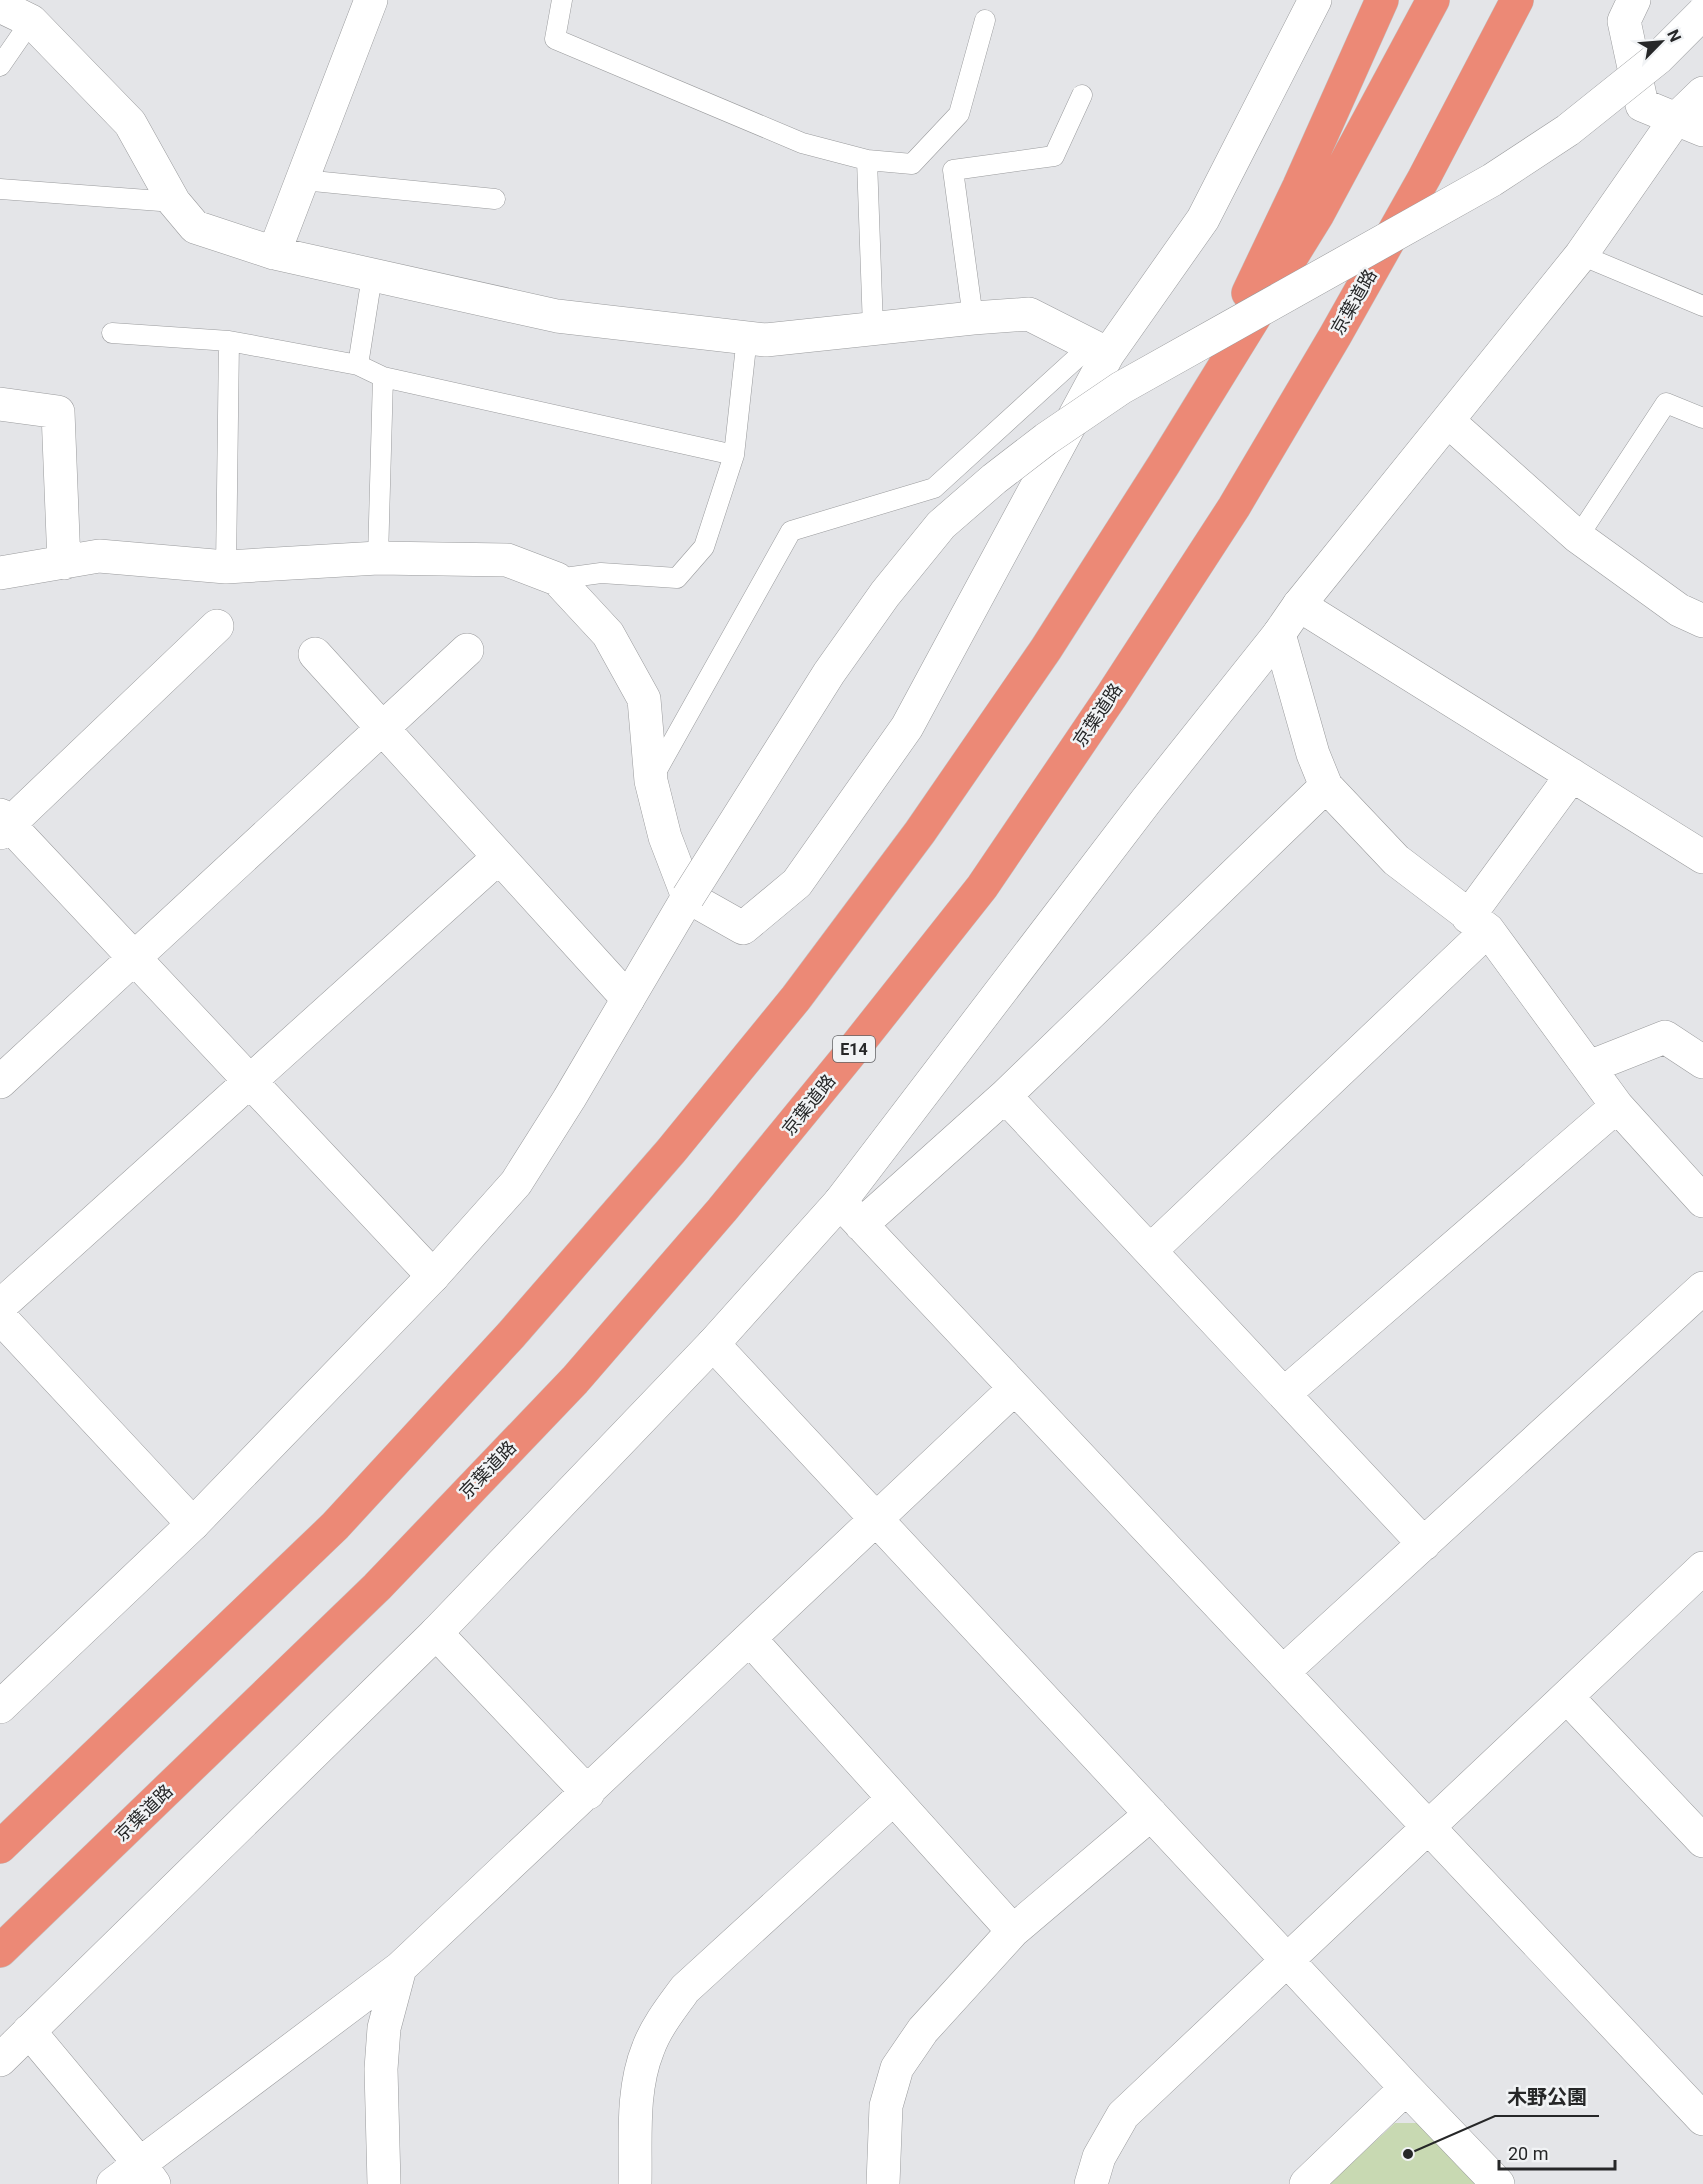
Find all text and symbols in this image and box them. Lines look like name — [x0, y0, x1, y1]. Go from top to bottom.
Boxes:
north arrow — [1631, 12, 1691, 72]
text: N — [1663, 27, 1685, 45]
street label: 京葉道路 — [1326, 265, 1381, 338]
street label: 京葉道路 — [1069, 679, 1126, 750]
road number: E14 — [833, 1036, 875, 1062]
street label: 京葉道路 — [778, 1070, 839, 1139]
street label: 京葉道路 — [455, 1436, 520, 1503]
street label: 京葉道路 — [110, 1780, 177, 1845]
callout: 木野公園 — [1495, 2078, 1599, 2116]
text: 木野公園 — [1507, 2085, 1587, 2109]
scale bar — [1499, 2133, 1614, 2171]
text: 20 m — [1508, 2143, 1548, 2164]

